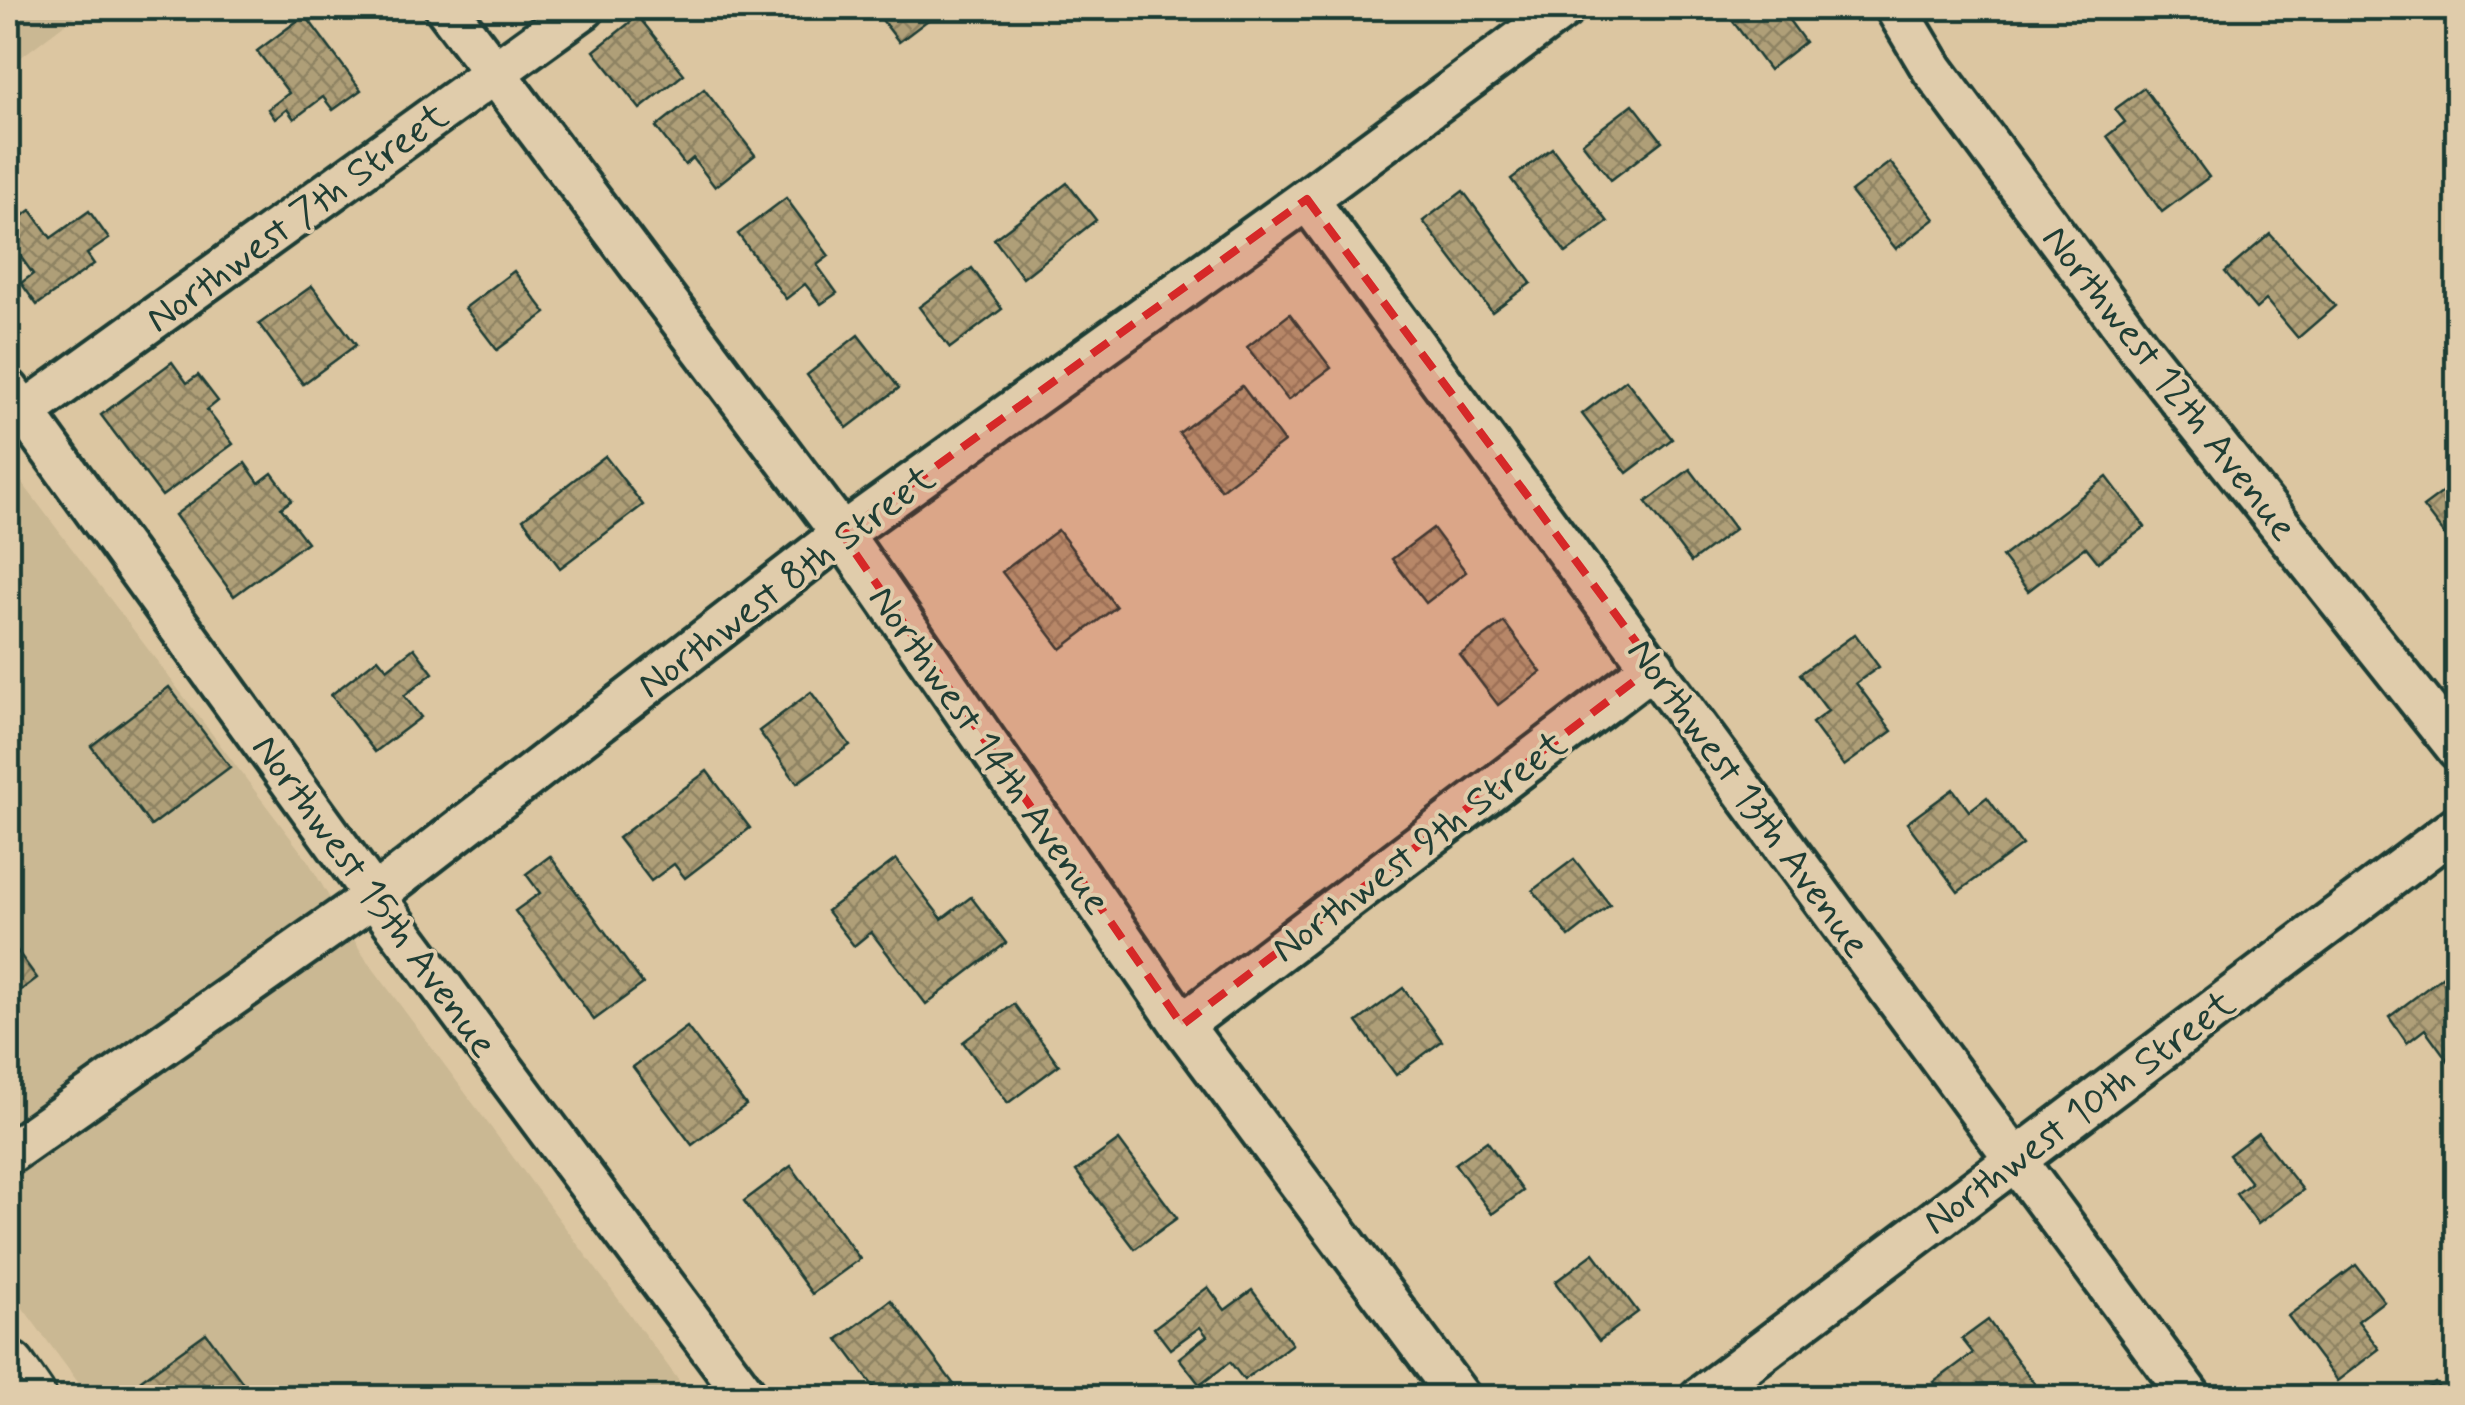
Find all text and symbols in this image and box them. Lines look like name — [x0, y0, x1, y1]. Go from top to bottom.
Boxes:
street label: Northwest 7th Street — [136, 91, 459, 346]
street label: Northwest 12th Avenue — [2029, 215, 2308, 553]
street label: Northwest 8th Street — [627, 453, 946, 712]
street label: Northwest 14th Avenue — [855, 576, 1122, 926]
street label: Northwest 13th Avenue — [1614, 628, 1881, 969]
street label: Northwest 9th Street — [1261, 719, 1578, 976]
street label: Northwest 15th Avenue — [239, 725, 509, 1069]
street label: Northwest 10th Street — [1913, 979, 2247, 1248]

